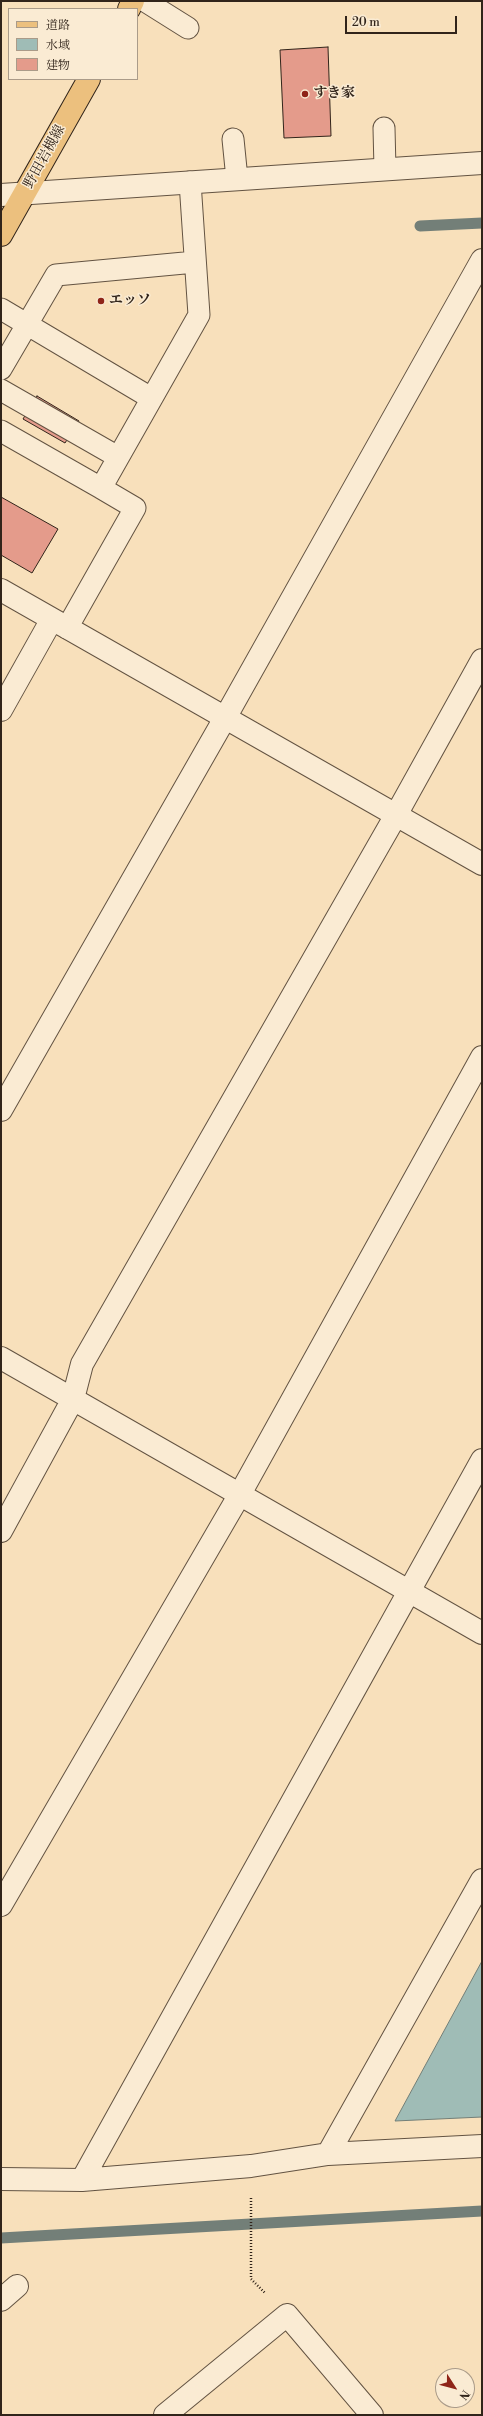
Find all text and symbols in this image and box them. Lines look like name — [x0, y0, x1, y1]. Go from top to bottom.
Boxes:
legend — [8, 8, 138, 80]
scale bar — [347, 8, 459, 34]
text: 20 m — [352, 15, 380, 30]
text: 道路 — [46, 18, 70, 33]
text: 水域 — [46, 38, 70, 53]
text: 建物 — [46, 58, 70, 73]
place label: すき家 — [313, 86, 355, 102]
marker: すき家 — [300, 89, 310, 99]
street label: 野田岩槻線 — [21, 122, 69, 192]
place label: エッソ — [109, 293, 151, 309]
marker: エッソ — [96, 296, 106, 306]
north arrow — [435, 2368, 475, 2408]
text: N — [456, 2387, 472, 2402]

